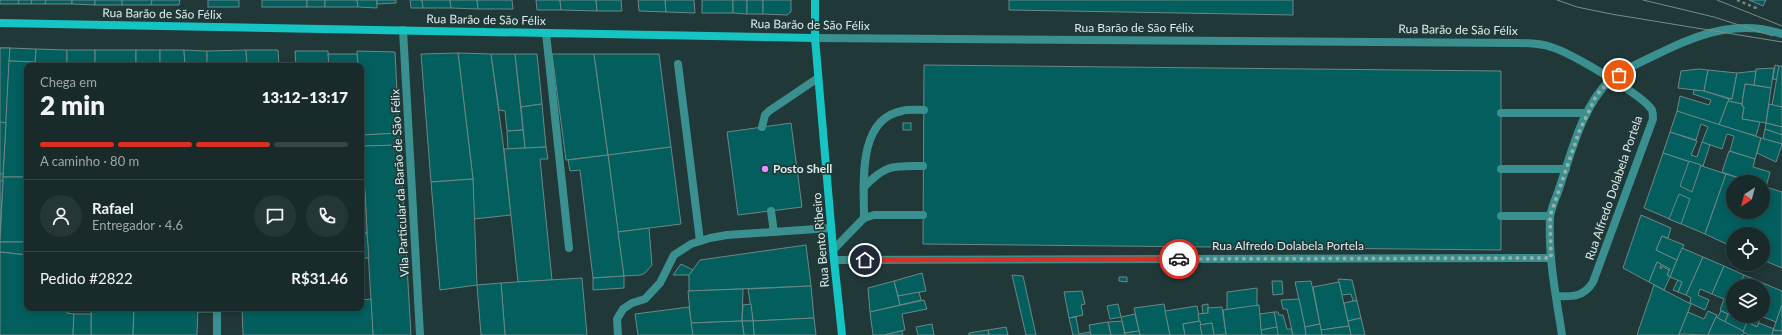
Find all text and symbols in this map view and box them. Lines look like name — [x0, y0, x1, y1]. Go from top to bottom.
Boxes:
street label: Rua Barão de São Félix — [102, 5, 222, 22]
street label: Rua Barão de São Félix — [426, 11, 546, 28]
street label: Rua Barão de São Félix — [750, 16, 870, 33]
street label: Rua Barão de São Félix — [1074, 20, 1194, 35]
street label: Rua Barão de São Félix — [1398, 21, 1518, 38]
pin — [1602, 58, 1636, 92]
icon: bag — [1608, 64, 1630, 86]
text: Chega em — [40, 74, 97, 90]
text: 13:12–13:17 — [262, 88, 348, 106]
text: 2 min — [40, 89, 105, 121]
street label: Vila Particular da Barão de São Félix — [387, 89, 412, 277]
street label: Rua Alfredo Dolabela Portela — [1582, 114, 1645, 262]
text: A caminho · 80 m — [40, 153, 139, 169]
place label: Posto Shell — [773, 161, 832, 176]
marker: Posto Shell — [760, 164, 770, 174]
north arrow — [1726, 175, 1770, 219]
map controls — [1726, 175, 1770, 323]
street label: Rua Bento Ribeiro — [809, 192, 832, 288]
button: person — [40, 195, 82, 237]
button: chat — [254, 195, 296, 237]
button: phone — [306, 195, 348, 237]
text: Rafael — [92, 199, 134, 217]
text: Entregador · 4.6 — [92, 217, 183, 233]
button: locate — [1726, 227, 1770, 271]
street label: Rua Alfredo Dolabela Portela — [1212, 238, 1364, 253]
courier — [1159, 239, 1199, 279]
pin — [848, 243, 882, 277]
icon: car — [1168, 248, 1190, 270]
icon: home — [854, 249, 876, 271]
text: Pedido #2822 — [40, 269, 133, 287]
text: R$31.46 — [291, 269, 348, 287]
button: layers — [1726, 279, 1770, 323]

